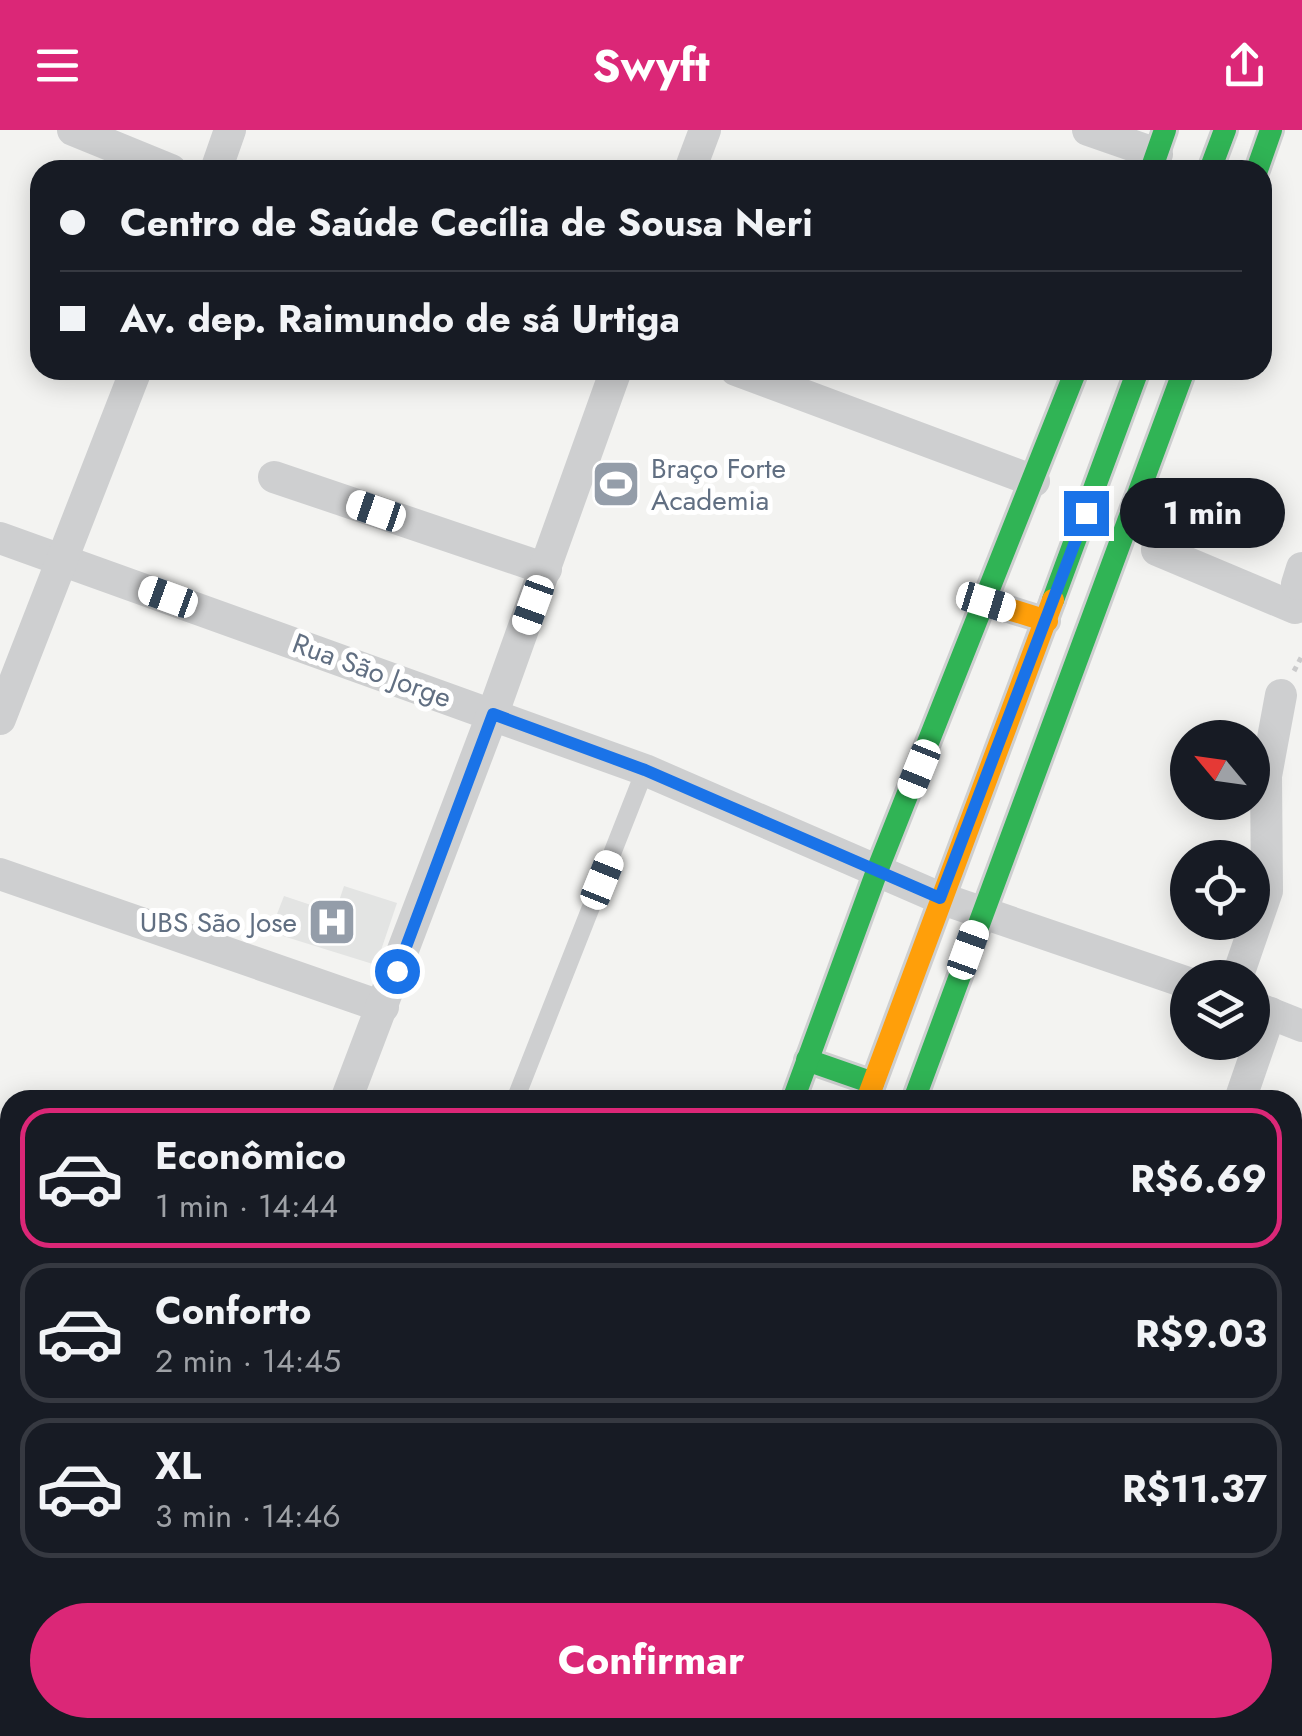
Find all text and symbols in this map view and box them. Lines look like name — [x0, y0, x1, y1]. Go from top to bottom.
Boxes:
text: Swyft — [593, 33, 709, 98]
icon: menu — [30, 38, 85, 93]
icon: share — [1217, 38, 1272, 93]
text: Centro de Saúde Cecília de Sousa Neri — [120, 195, 813, 250]
text: Av. dep. Raimundo de sá Urtiga — [120, 291, 680, 346]
place label: Braço Forte Academia — [651, 448, 786, 521]
sports icon: Braço Forte Academia — [590, 458, 642, 510]
callout: 1 min — [1121, 478, 1286, 548]
car — [343, 487, 409, 535]
text: 1 min — [1163, 490, 1242, 536]
route end — [1064, 491, 1109, 536]
car — [509, 572, 557, 638]
car — [135, 573, 201, 621]
car — [953, 579, 1019, 625]
street label: Rua São Jorge — [287, 623, 457, 718]
north arrow — [1170, 720, 1270, 820]
map controls — [1170, 720, 1270, 1060]
car — [894, 736, 944, 802]
button: locate — [1170, 840, 1270, 940]
car — [577, 847, 627, 913]
hospital icon: UBS São Jose — [306, 896, 358, 948]
place label: UBS São Jose — [140, 902, 297, 943]
car — [944, 917, 992, 983]
route start — [375, 949, 420, 994]
button: layers — [1170, 960, 1270, 1060]
text: Econômico — [155, 1128, 346, 1183]
icon: car — [35, 1133, 125, 1223]
text: R$6.69 — [1130, 1151, 1267, 1206]
text: 1 min · 14:44 — [155, 1183, 338, 1229]
text: Conforto — [155, 1283, 312, 1338]
icon: car — [35, 1288, 125, 1378]
text: R$9.03 — [1135, 1306, 1267, 1361]
text: 2 min · 14:45 — [155, 1338, 341, 1384]
text: XL — [155, 1438, 201, 1493]
icon: car — [35, 1443, 125, 1533]
text: R$11.37 — [1122, 1461, 1267, 1516]
text: 3 min · 14:46 — [155, 1493, 341, 1539]
button: Confirmar — [30, 1603, 1272, 1718]

